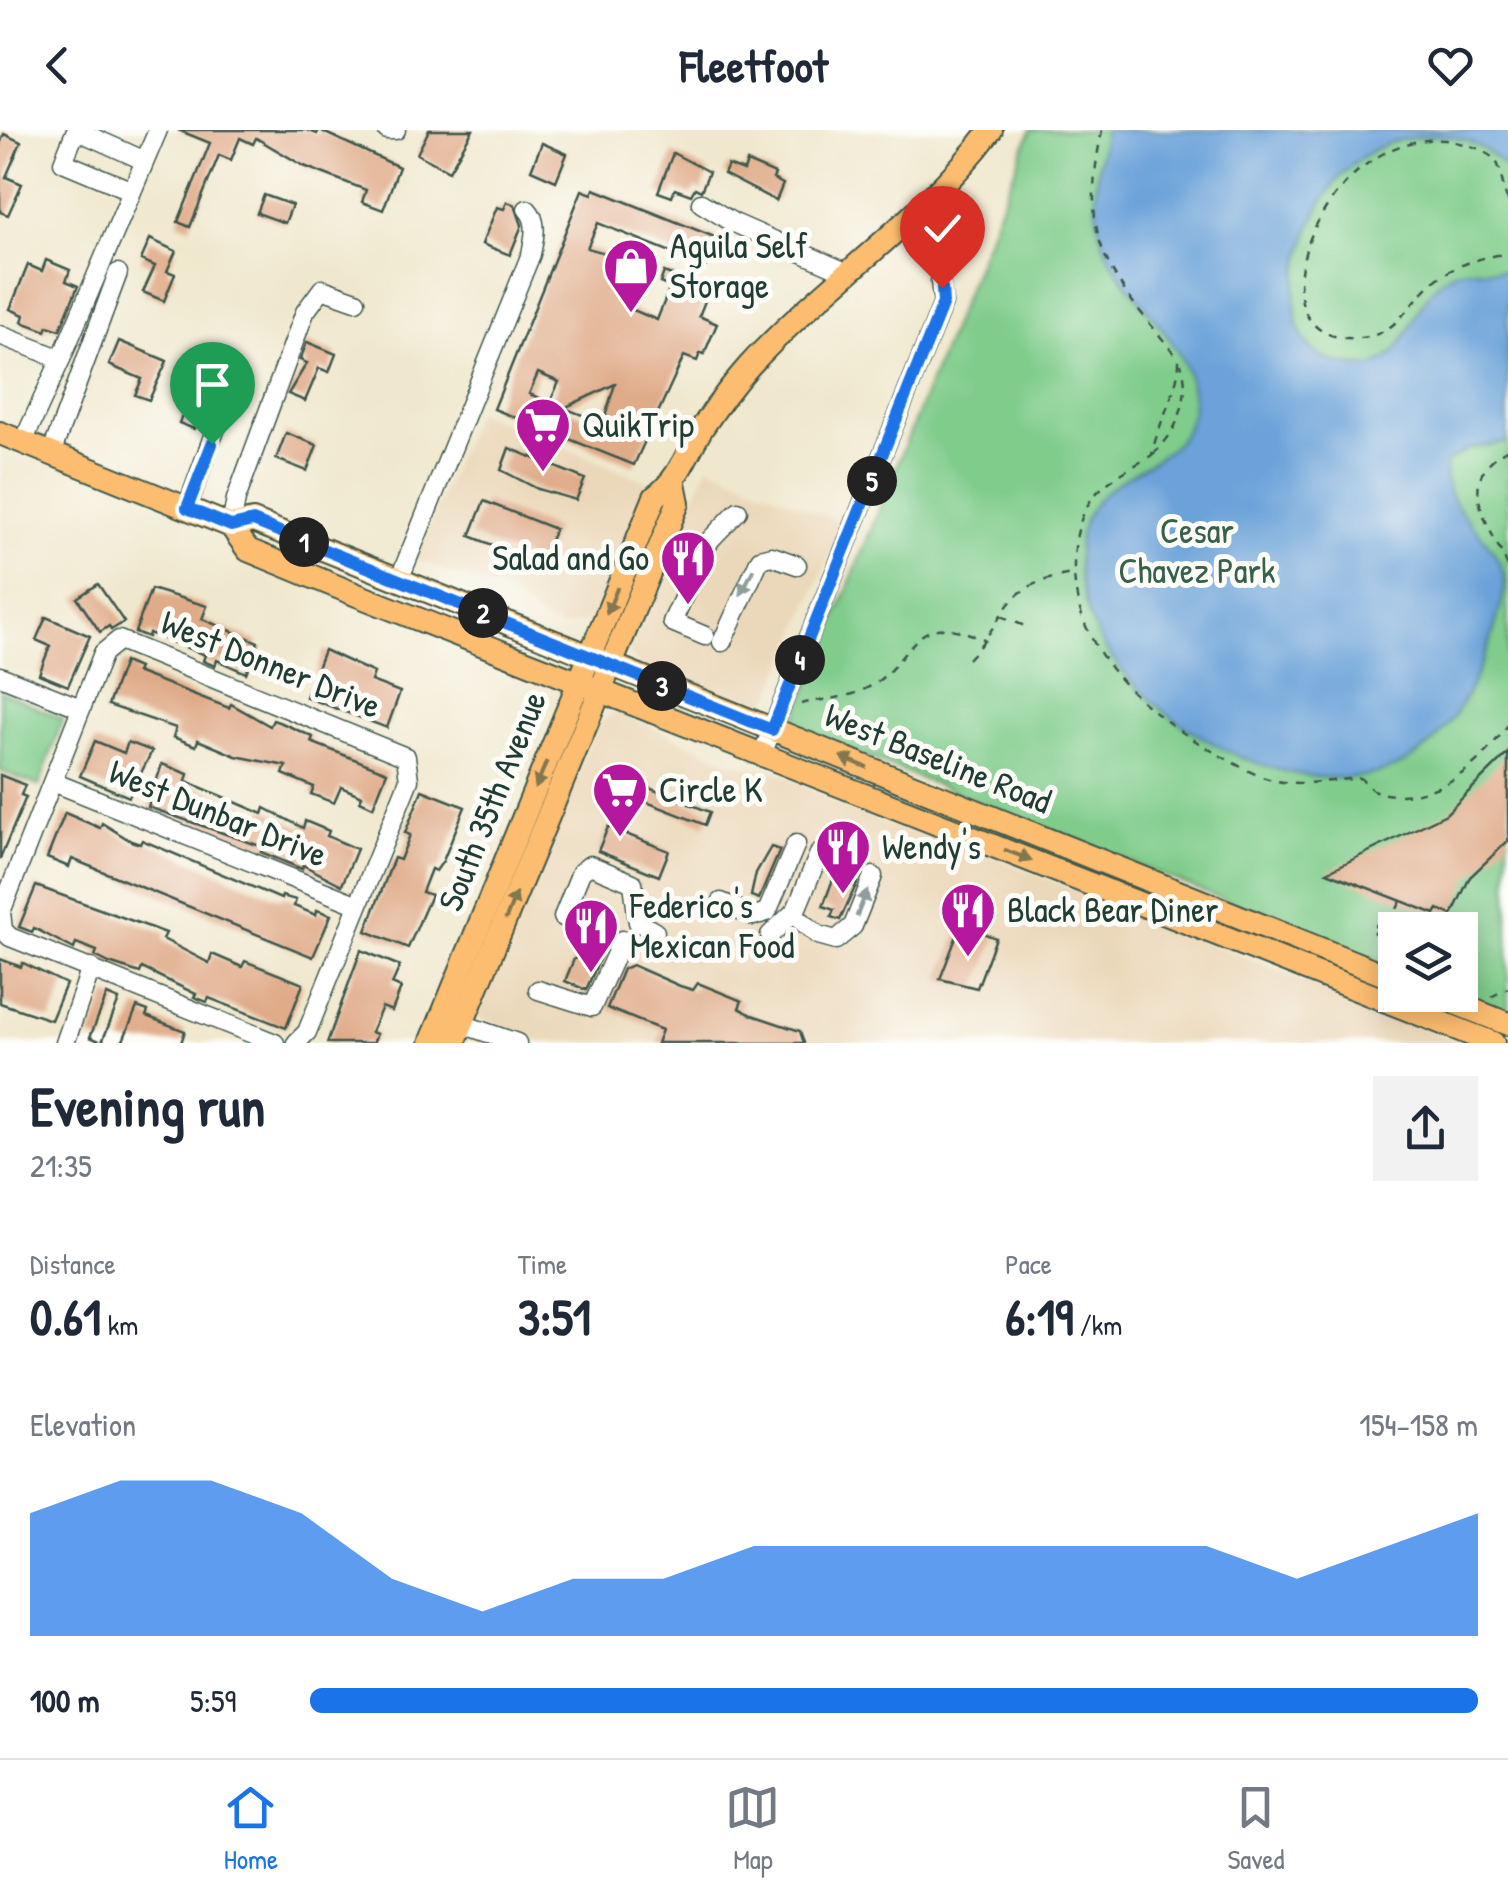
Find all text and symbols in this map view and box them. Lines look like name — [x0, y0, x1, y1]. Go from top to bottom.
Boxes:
text: Fleetfoot — [680, 35, 828, 96]
icon: back — [30, 38, 85, 93]
icon: heart — [1423, 38, 1478, 93]
pin — [900, 186, 985, 289]
icon: check — [915, 201, 970, 256]
place label: Aguila Self Storage — [670, 222, 808, 309]
shop icon: Aguila Self Storage — [601, 236, 661, 315]
pin — [170, 342, 255, 445]
icon: arrive — [185, 357, 240, 412]
supermarket icon: QuikTrip — [513, 395, 573, 474]
place label: QuikTrip — [582, 401, 694, 448]
pin: 5 — [847, 456, 897, 506]
text: 5 — [866, 462, 878, 500]
park label: Cesar Chavez Park — [1118, 507, 1276, 594]
pin: 1 — [279, 517, 329, 567]
text: 1 — [299, 523, 309, 561]
restaurant icon: Salad and Go — [658, 528, 718, 607]
place label: Salad and Go — [492, 534, 649, 581]
one-way arrow — [739, 568, 756, 597]
one-way arrow — [604, 586, 620, 616]
pin: 2 — [458, 588, 508, 638]
text: 2 — [476, 594, 490, 632]
street label: West Donner Drive — [154, 598, 388, 729]
pin: 4 — [775, 635, 825, 685]
text: 4 — [795, 641, 805, 679]
pin: 3 — [637, 661, 687, 711]
text: 3 — [656, 667, 668, 705]
street label: South 35th Avenue — [426, 684, 557, 918]
street label: West Baseline Road — [818, 691, 1058, 824]
street label: West Dunbar Drive — [102, 747, 334, 878]
one-way arrow — [839, 754, 869, 770]
one-way arrow — [533, 760, 549, 790]
supermarket icon: Circle K — [590, 760, 650, 839]
place label: Circle K — [659, 766, 763, 813]
restaurant icon: Wendy's — [813, 817, 873, 896]
place label: Wendy's — [882, 823, 981, 870]
one-way arrow — [1003, 848, 1033, 864]
restaurant icon: Black Bear Diner — [938, 880, 998, 959]
place label: Federico's Mexican Food — [629, 882, 794, 969]
place label: Black Bear Diner — [1007, 886, 1219, 933]
one-way arrow — [855, 888, 871, 918]
one-way arrow — [503, 891, 519, 921]
restaurant icon: Federico's Mexican Food — [561, 896, 621, 975]
map controls — [1378, 912, 1478, 1012]
button: layers — [1378, 912, 1478, 1012]
text: Evening run — [30, 1069, 265, 1143]
button: share — [1373, 1076, 1478, 1181]
text: 21:35 — [30, 1144, 92, 1187]
text: Distance — [30, 1245, 116, 1283]
text: Time — [518, 1245, 567, 1283]
text: Pace — [1005, 1245, 1052, 1283]
text: 0.61 — [30, 1283, 101, 1351]
text: 3:51 — [518, 1283, 591, 1351]
text: 6:19 — [1005, 1283, 1073, 1351]
text: km — [101, 1306, 138, 1344]
text: /km — [1073, 1306, 1122, 1344]
text: Elevation — [30, 1403, 136, 1446]
text: 154–158 m — [1359, 1403, 1478, 1446]
text: 100 m — [30, 1679, 99, 1722]
text: 5:59 — [190, 1679, 236, 1722]
tab: Home — [223, 1780, 278, 1878]
tab: Map — [725, 1780, 780, 1878]
tab: Saved — [1227, 1780, 1285, 1878]

